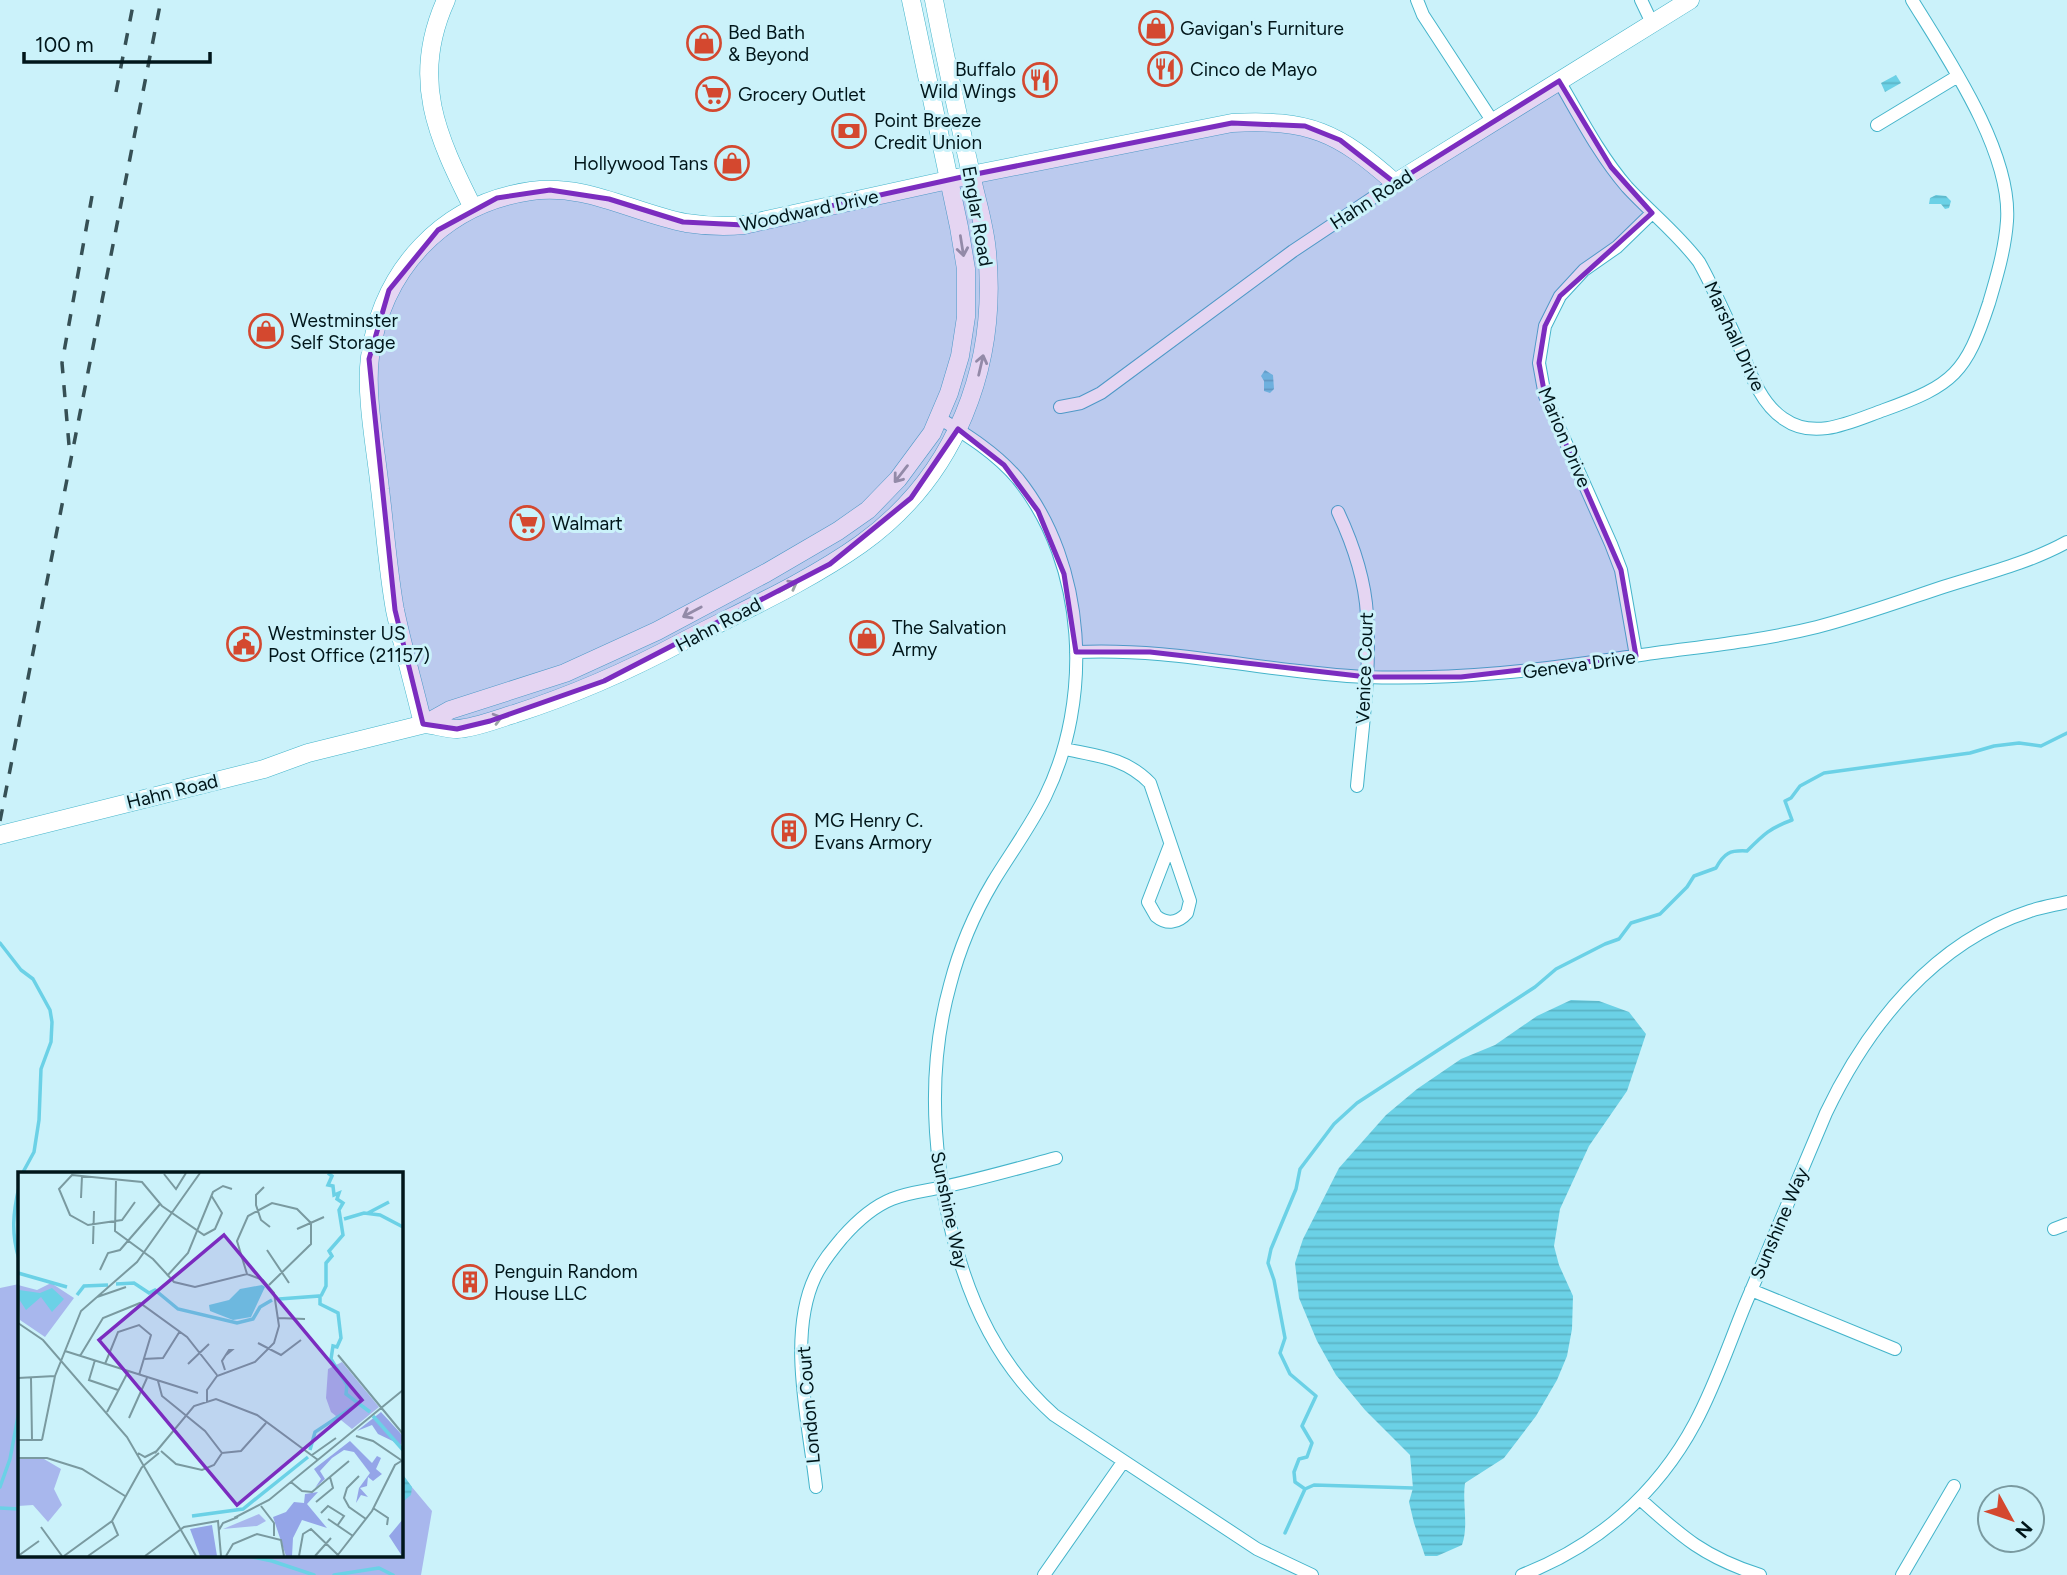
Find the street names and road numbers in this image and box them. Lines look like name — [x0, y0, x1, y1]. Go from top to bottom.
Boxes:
street label: Englar Road — [957, 164, 998, 268]
street label: Hahn Road — [1326, 164, 1417, 235]
street label: Woodward Drive — [738, 185, 881, 236]
street label: Marshall Drive — [1699, 278, 1770, 395]
street label: Marion Drive — [1533, 384, 1596, 491]
street label: Hahn Road — [672, 592, 765, 657]
street label: Venice Court — [1351, 612, 1378, 724]
street label: Geneva Drive — [1521, 645, 1637, 684]
street label: Hahn Road — [124, 769, 220, 814]
street label: Sunshine Way — [926, 1149, 973, 1271]
street label: Sunshine Way — [1746, 1164, 1813, 1283]
street label: London Court — [792, 1345, 825, 1465]

